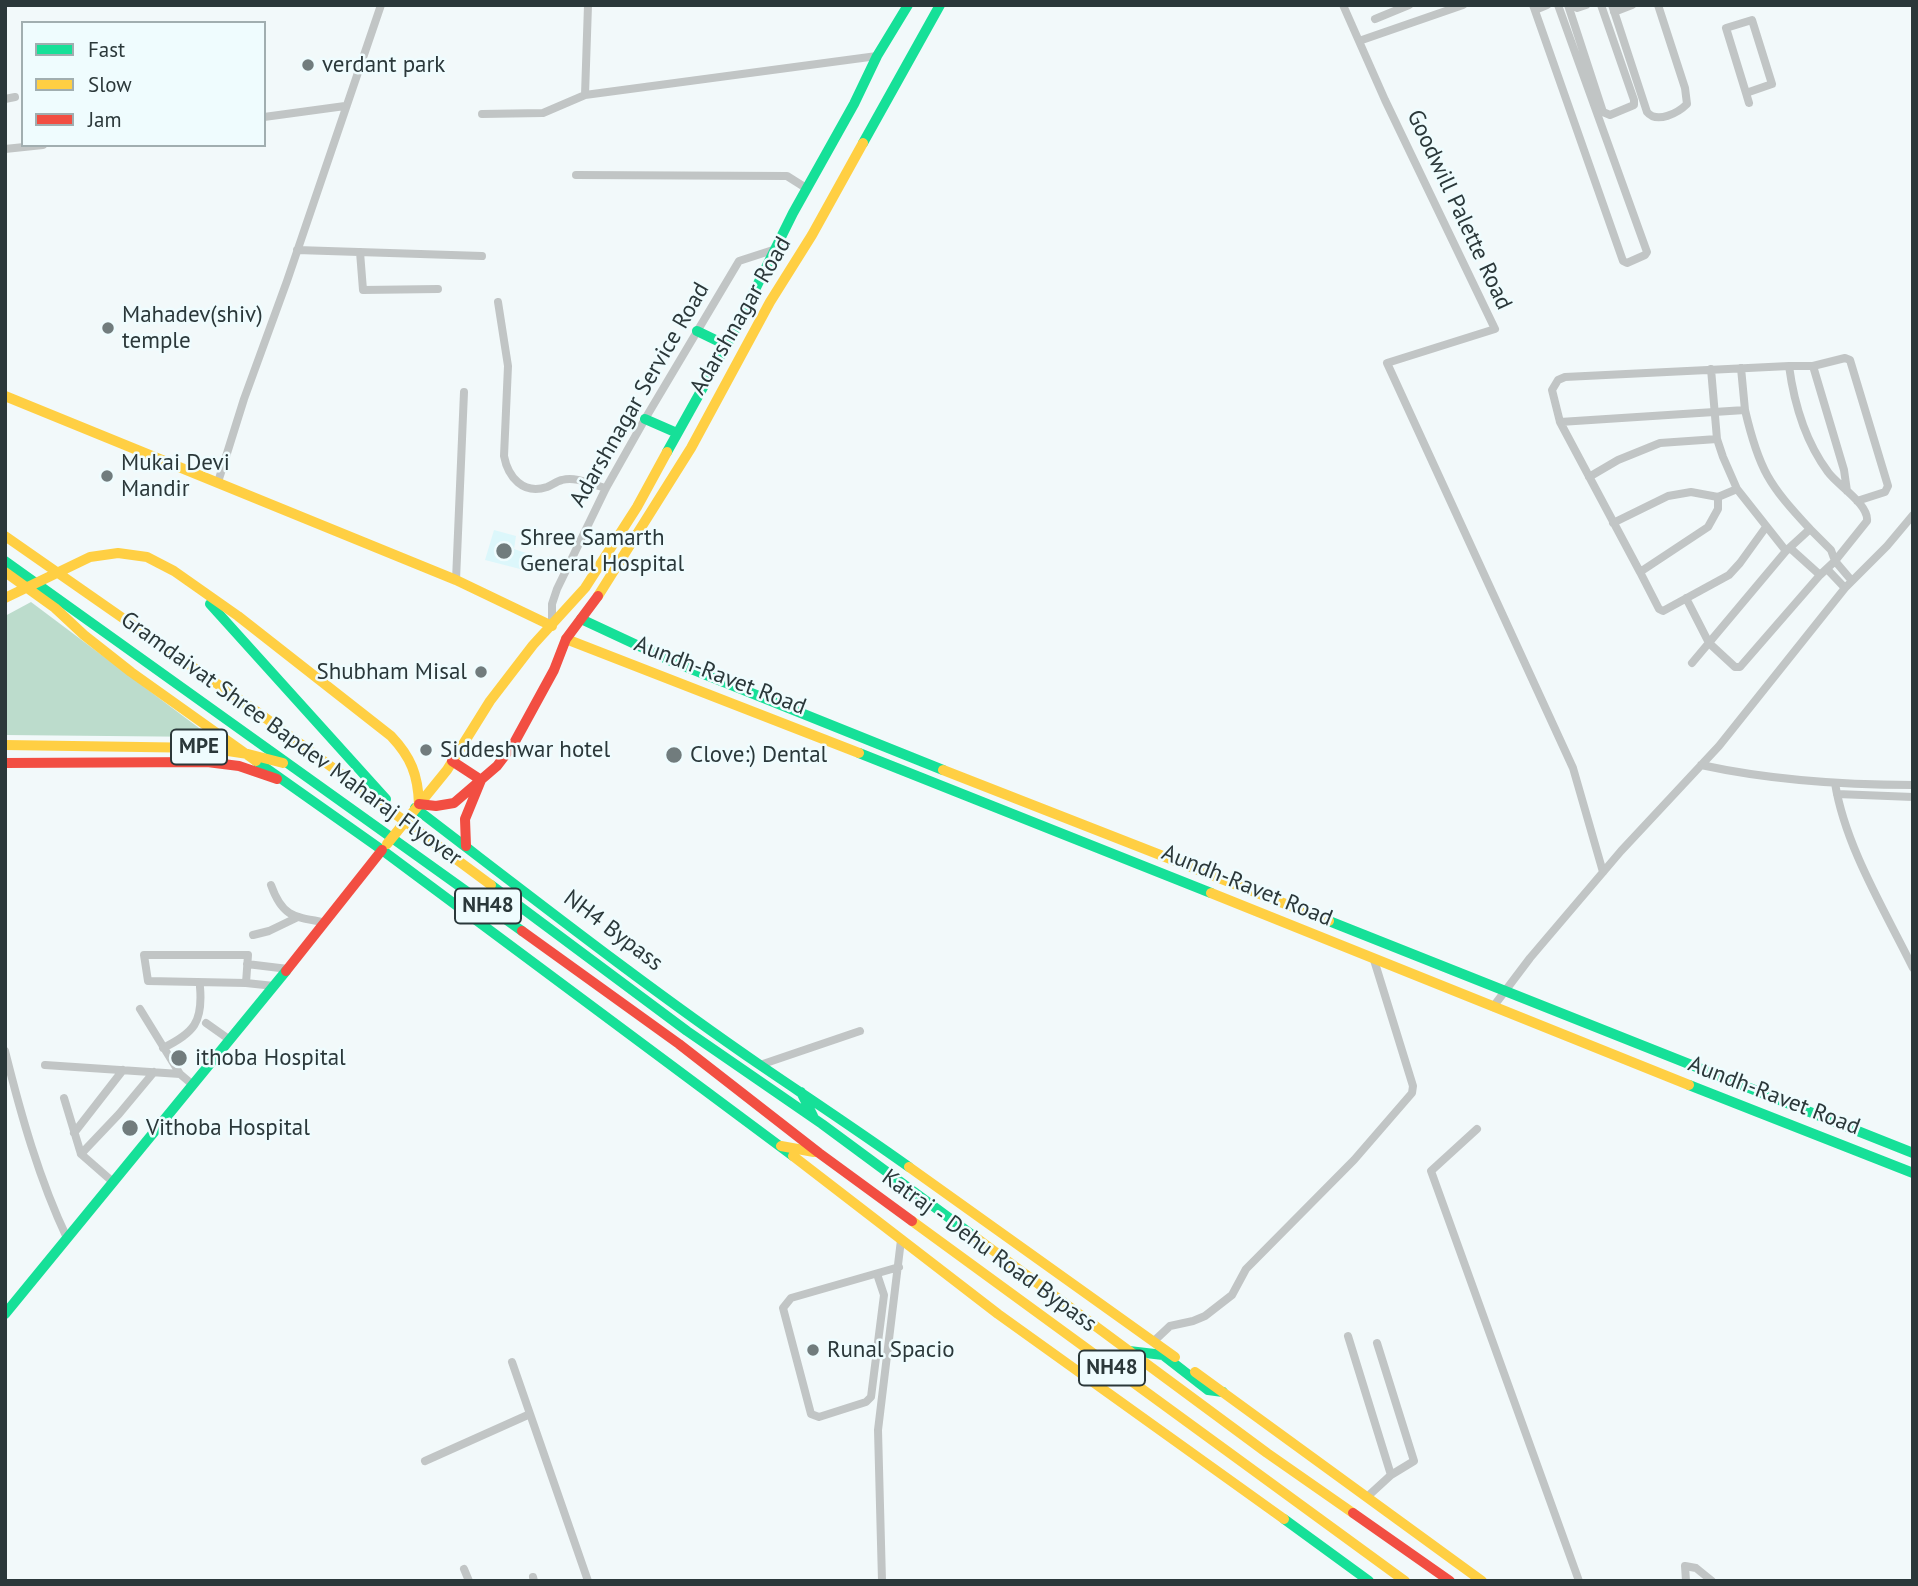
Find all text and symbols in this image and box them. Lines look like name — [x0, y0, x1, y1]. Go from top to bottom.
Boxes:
legend — [21, 21, 266, 147]
text: Fast — [88, 36, 125, 63]
place label: verdant park — [322, 51, 445, 79]
marker: verdant park — [300, 57, 316, 73]
text: Slow — [88, 71, 132, 98]
text: Jam — [88, 106, 122, 133]
street label: Goodwill Palette Road — [1401, 106, 1517, 314]
street label: Adarshnagar Road — [685, 232, 797, 400]
street label: Adarshnagar Service Road — [564, 278, 716, 512]
place label: Mahadev(shiv) temple — [122, 301, 263, 355]
marker: Mahadev(shiv) temple — [100, 320, 116, 336]
place label: Mukai Devi Mandir — [121, 449, 230, 503]
marker: Mukai Devi Mandir — [99, 468, 115, 484]
place label: Shree Samarth General Hospital — [520, 524, 684, 578]
marker: Shree Samarth General Hospital — [494, 541, 514, 561]
street label: Gramdaivat Shree Bapdev Maharaj Flyover — [115, 606, 467, 872]
street label: Aundh-Ravet Road — [630, 631, 810, 721]
place label: Shubham Misal — [316, 658, 467, 686]
marker: Shubham Misal — [473, 664, 489, 680]
road number: MPE — [171, 730, 227, 764]
place label: Siddeshwar hotel — [440, 736, 610, 764]
place label: Clove:) Dental — [690, 741, 827, 769]
marker: Siddeshwar hotel — [418, 742, 434, 758]
marker: Clove:) Dental — [664, 745, 684, 765]
street label: Aundh-Ravet Road — [1158, 839, 1336, 933]
street label: NH4 Bypass — [558, 885, 668, 977]
road number: NH48 — [455, 888, 521, 923]
place label: ithoba Hospital — [195, 1044, 346, 1072]
marker: ithoba Hospital — [169, 1048, 189, 1068]
street label: Aundh-Ravet Road — [1684, 1051, 1864, 1141]
place label: Vithoba Hospital — [146, 1114, 310, 1142]
marker: Vithoba Hospital — [120, 1118, 140, 1138]
street label: Katraj - Dehu Road Bypass — [876, 1164, 1102, 1338]
place label: Runal Spacio — [827, 1336, 955, 1364]
marker: Runal Spacio — [805, 1342, 821, 1358]
road number: NH48 — [1079, 1350, 1145, 1386]

